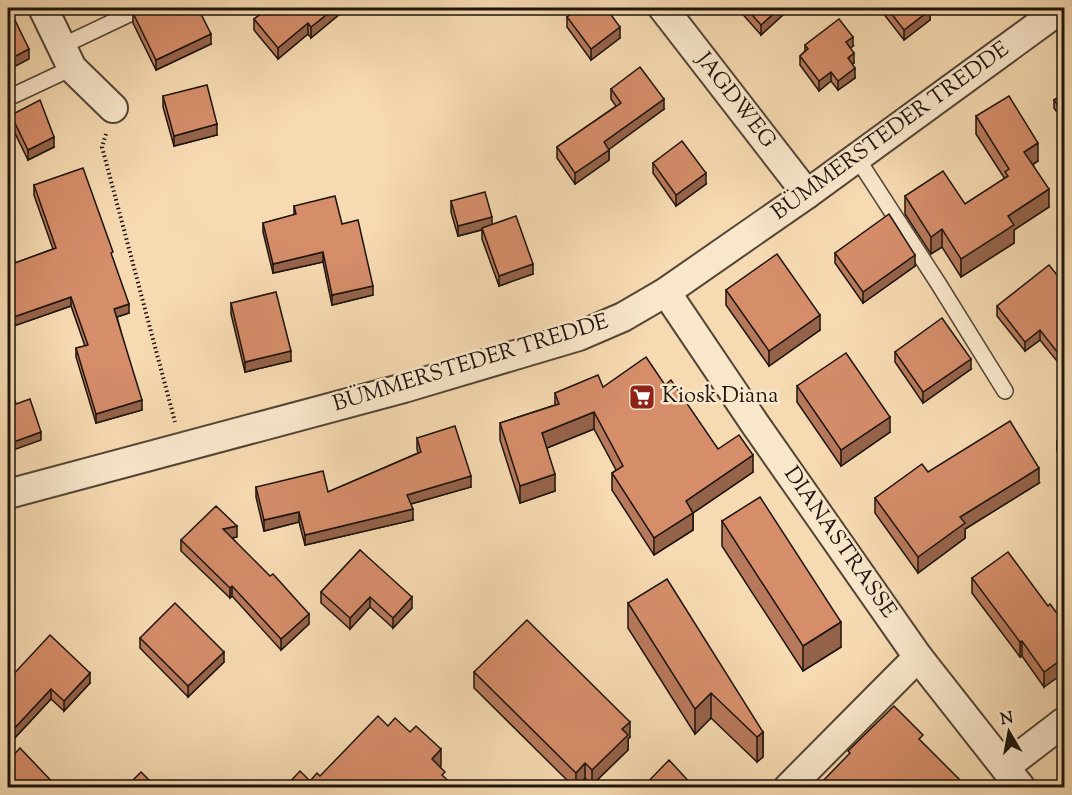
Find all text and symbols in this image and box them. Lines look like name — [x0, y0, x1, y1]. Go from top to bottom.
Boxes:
street label: BÜMMERSTEDER TREDDE — [765, 34, 1016, 229]
street label: JAGDWEG — [687, 46, 783, 156]
street label: BÜMMERSTEDER TREDDE — [329, 306, 613, 421]
place label: Kiosk Diana — [662, 381, 778, 413]
supermarket icon: Kiosk Diana — [627, 382, 657, 412]
street label: DIANASTRASSE — [775, 461, 903, 625]
north arrow — [979, 702, 1039, 762]
text: N — [999, 707, 1015, 732]

